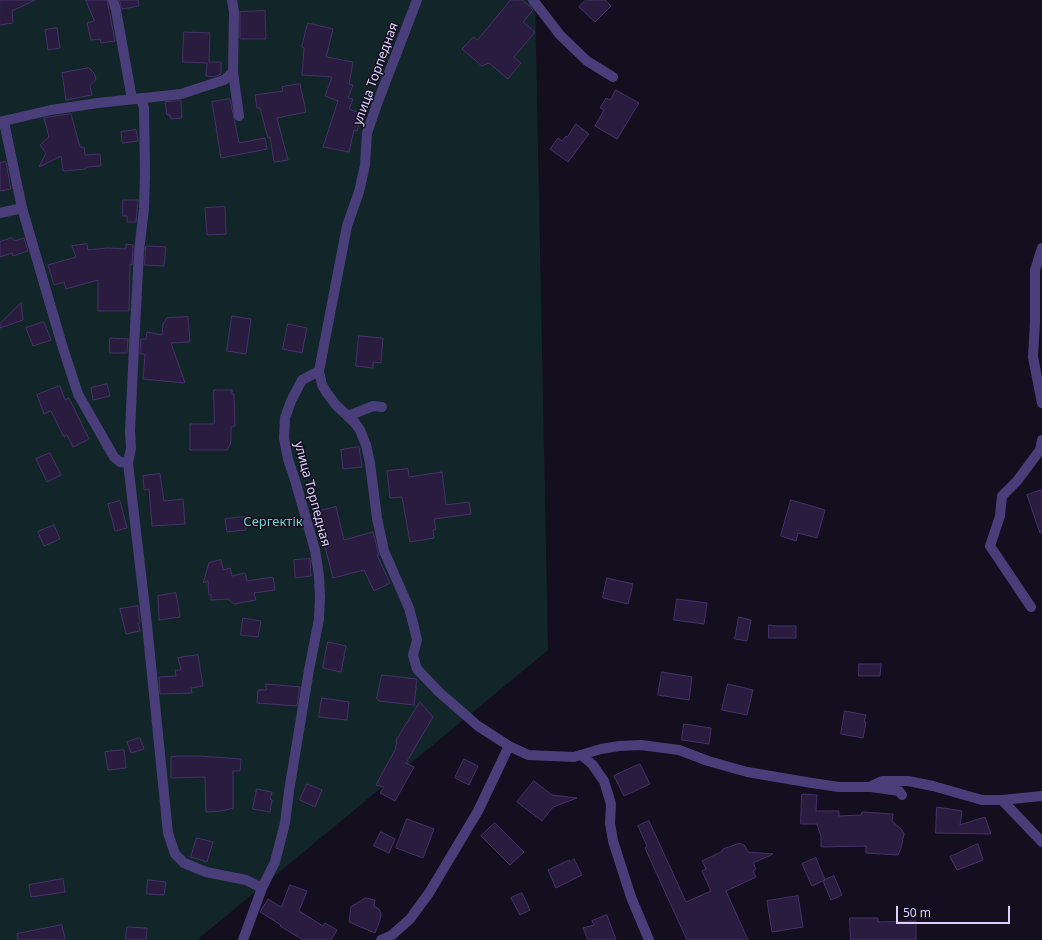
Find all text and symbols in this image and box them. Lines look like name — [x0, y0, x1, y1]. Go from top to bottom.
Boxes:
street label: улица Торпедная — [350, 21, 402, 127]
street label: улица Торпедная — [290, 440, 334, 548]
park label: Сергектік — [243, 514, 303, 530]
scale bar — [898, 898, 1012, 924]
text: 50 m — [903, 904, 931, 921]

